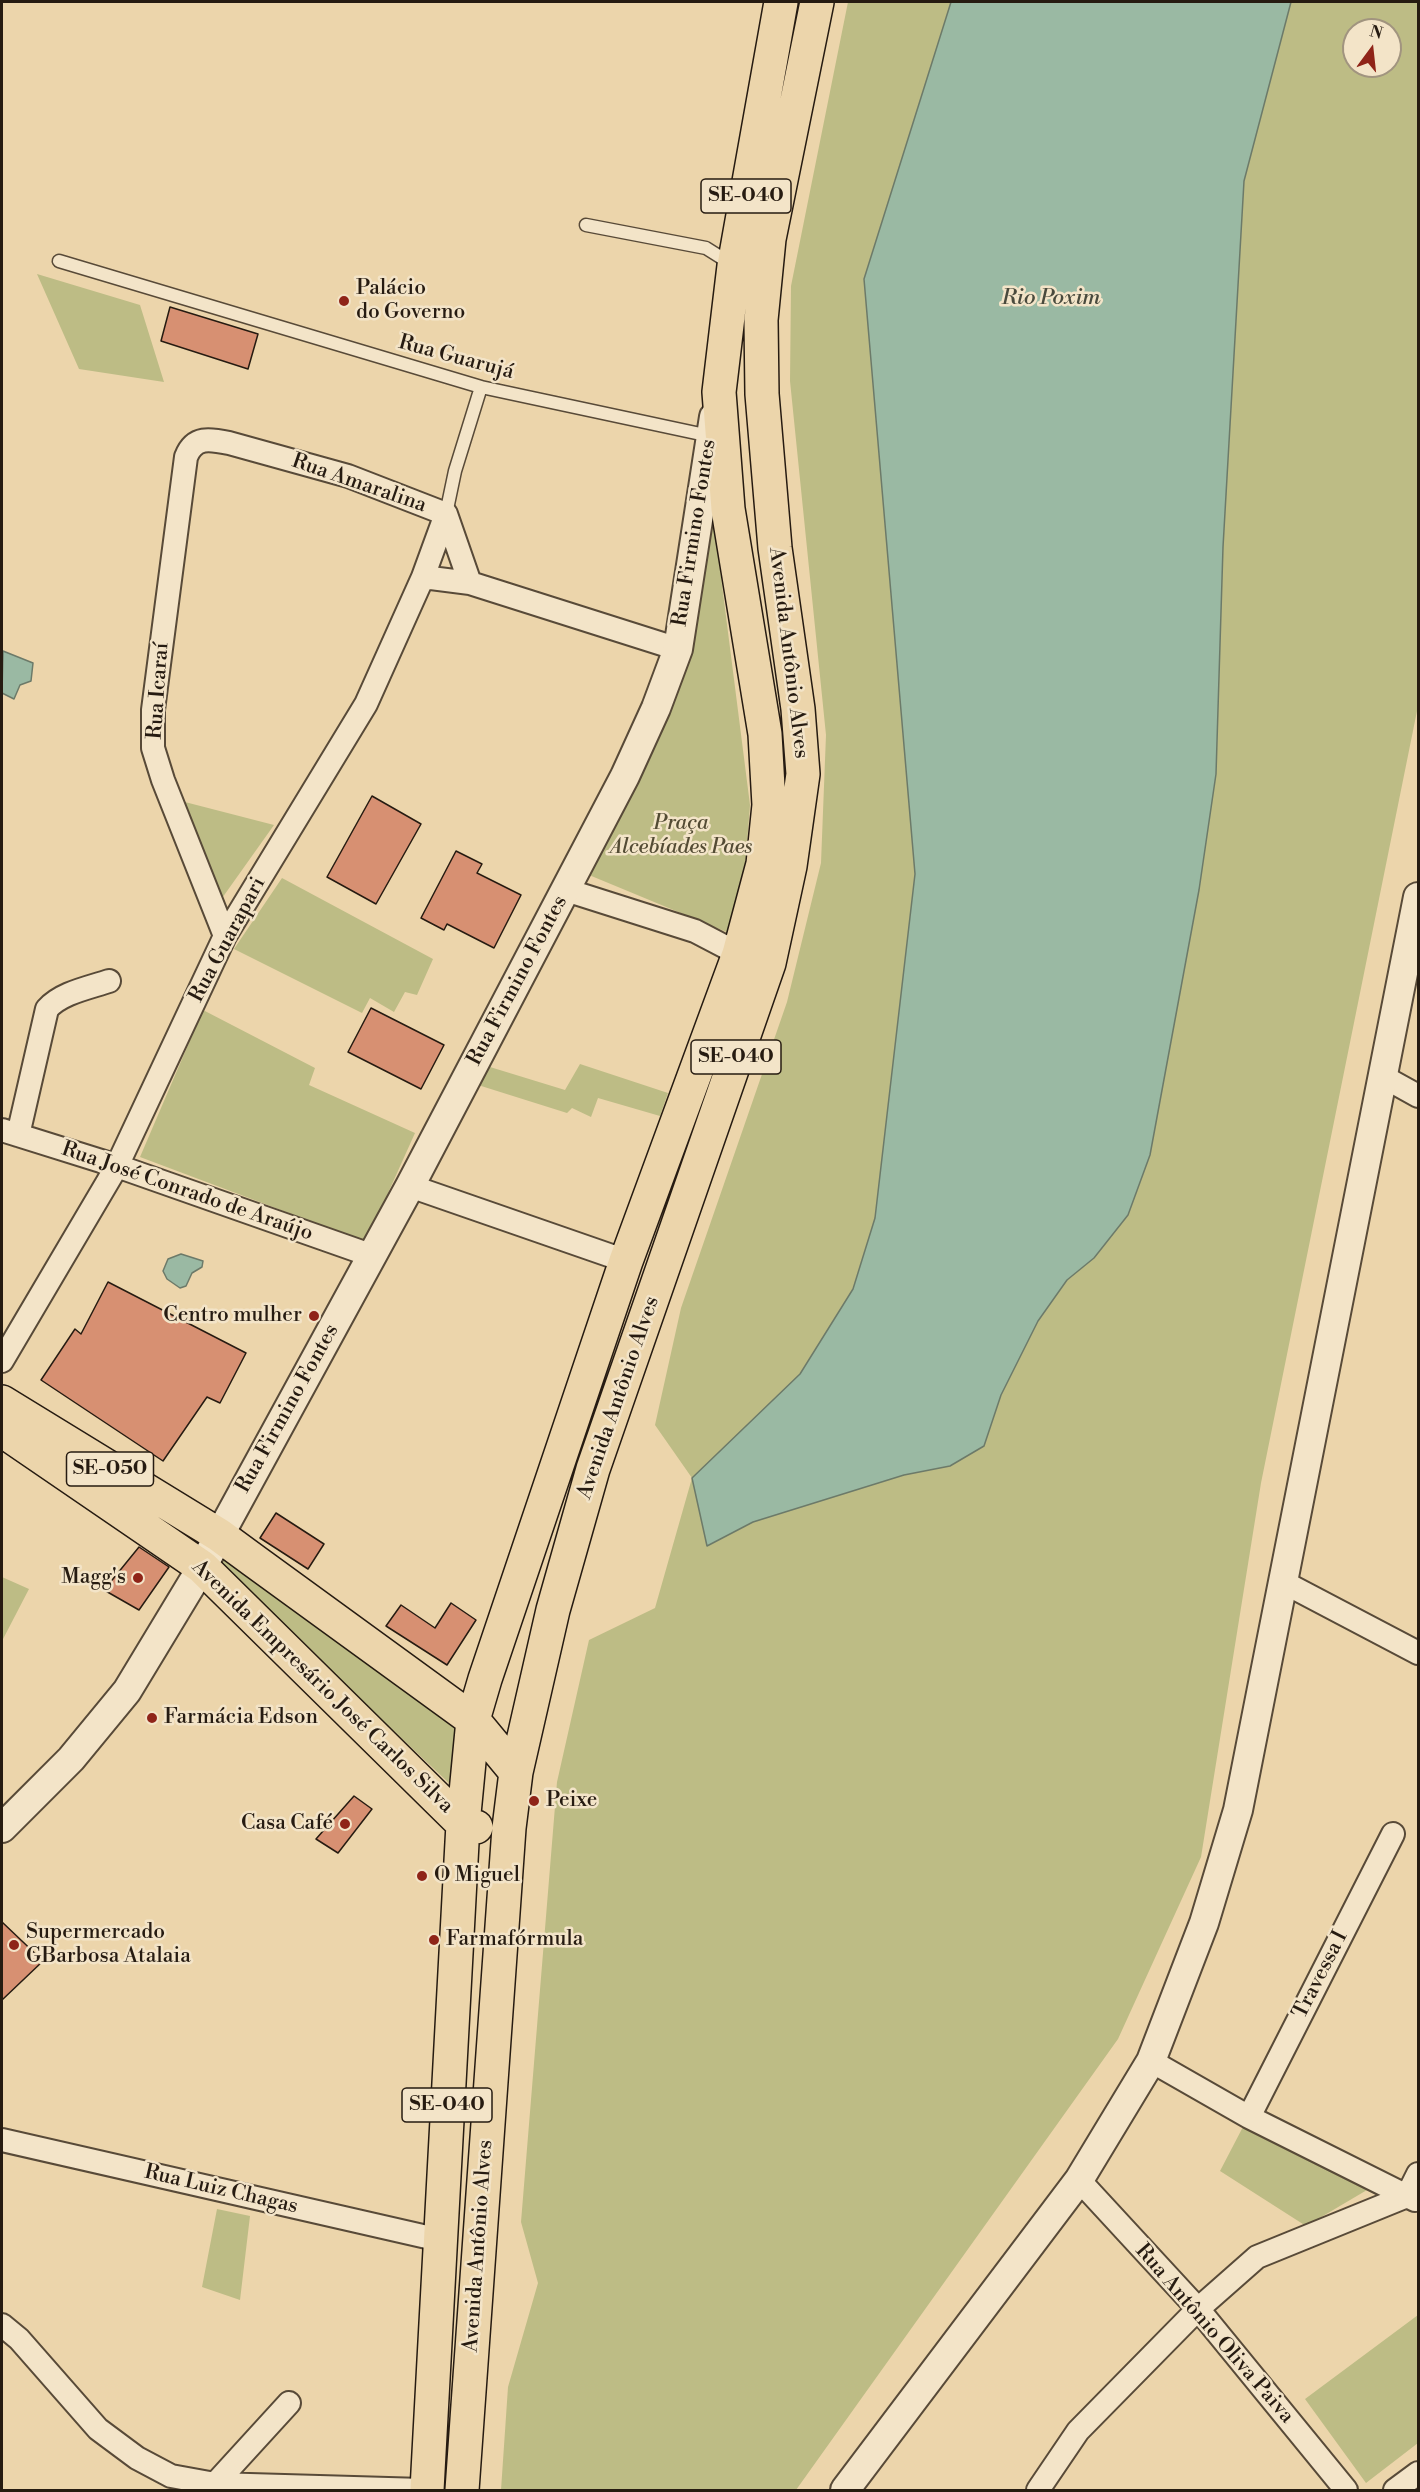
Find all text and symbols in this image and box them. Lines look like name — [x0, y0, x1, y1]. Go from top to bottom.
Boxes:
north arrow — [1342, 18, 1402, 78]
text: N — [1367, 21, 1385, 44]
road number: SE-040 — [701, 179, 791, 213]
place label: Palácio do Governo — [356, 276, 465, 326]
water label: Rio Poxim — [1002, 286, 1100, 312]
marker: Palácio do Governo — [337, 294, 351, 308]
street label: Rua Guarujá — [395, 330, 517, 386]
street label: Rua Firmino Fontes — [668, 438, 722, 628]
street label: Rua Amaralina — [288, 449, 430, 519]
street label: Avenida Antônio Alves — [763, 546, 813, 760]
street label: Rua Icaraí — [143, 642, 175, 740]
park label: Praça Alcebíades Paes — [610, 811, 752, 861]
street label: Rua Guarapari — [184, 873, 272, 1007]
street label: Rua Firmino Fontes — [462, 892, 574, 1070]
road number: SE-040 — [691, 1040, 781, 1074]
street label: Rua José Conrado de Araújo — [58, 1137, 316, 1247]
street label: Avenida Antônio Alves — [572, 1293, 666, 1503]
place label: Centro mulher — [163, 1303, 302, 1329]
marker: Centro mulher — [307, 1309, 321, 1323]
street label: Rua Firmino Fontes — [231, 1320, 345, 1498]
road number: SE-050 — [66, 1452, 154, 1486]
street label: Avenida Empresário José Carlos Silva — [186, 1555, 458, 1819]
place label: Magg's — [61, 1565, 126, 1591]
marker: Magg's — [131, 1571, 145, 1585]
place label: Farmácia Edson — [164, 1705, 318, 1731]
marker: Farmácia Edson — [145, 1711, 159, 1725]
place label: Peixe — [546, 1788, 597, 1814]
marker: Peixe — [527, 1794, 541, 1808]
place label: Casa Café — [241, 1811, 333, 1837]
marker: Casa Café — [338, 1817, 352, 1831]
place label: O Miguel — [434, 1863, 520, 1889]
marker: O Miguel — [415, 1869, 429, 1883]
place label: Supermercado GBarbosa Atalaia — [26, 1920, 191, 1970]
place label: Farmafórmula — [446, 1927, 583, 1953]
street label: Travessa I — [1288, 1927, 1354, 2023]
marker: Farmafórmula — [427, 1933, 441, 1947]
marker: Supermercado GBarbosa Atalaia — [7, 1938, 21, 1952]
road number: SE-040 — [402, 2088, 492, 2122]
street label: Avenida Antônio Alves — [459, 2139, 499, 2353]
street label: Rua Luiz Chagas — [142, 2160, 300, 2220]
street label: Rua Antônio Oliva Paiva — [1129, 2239, 1299, 2429]

